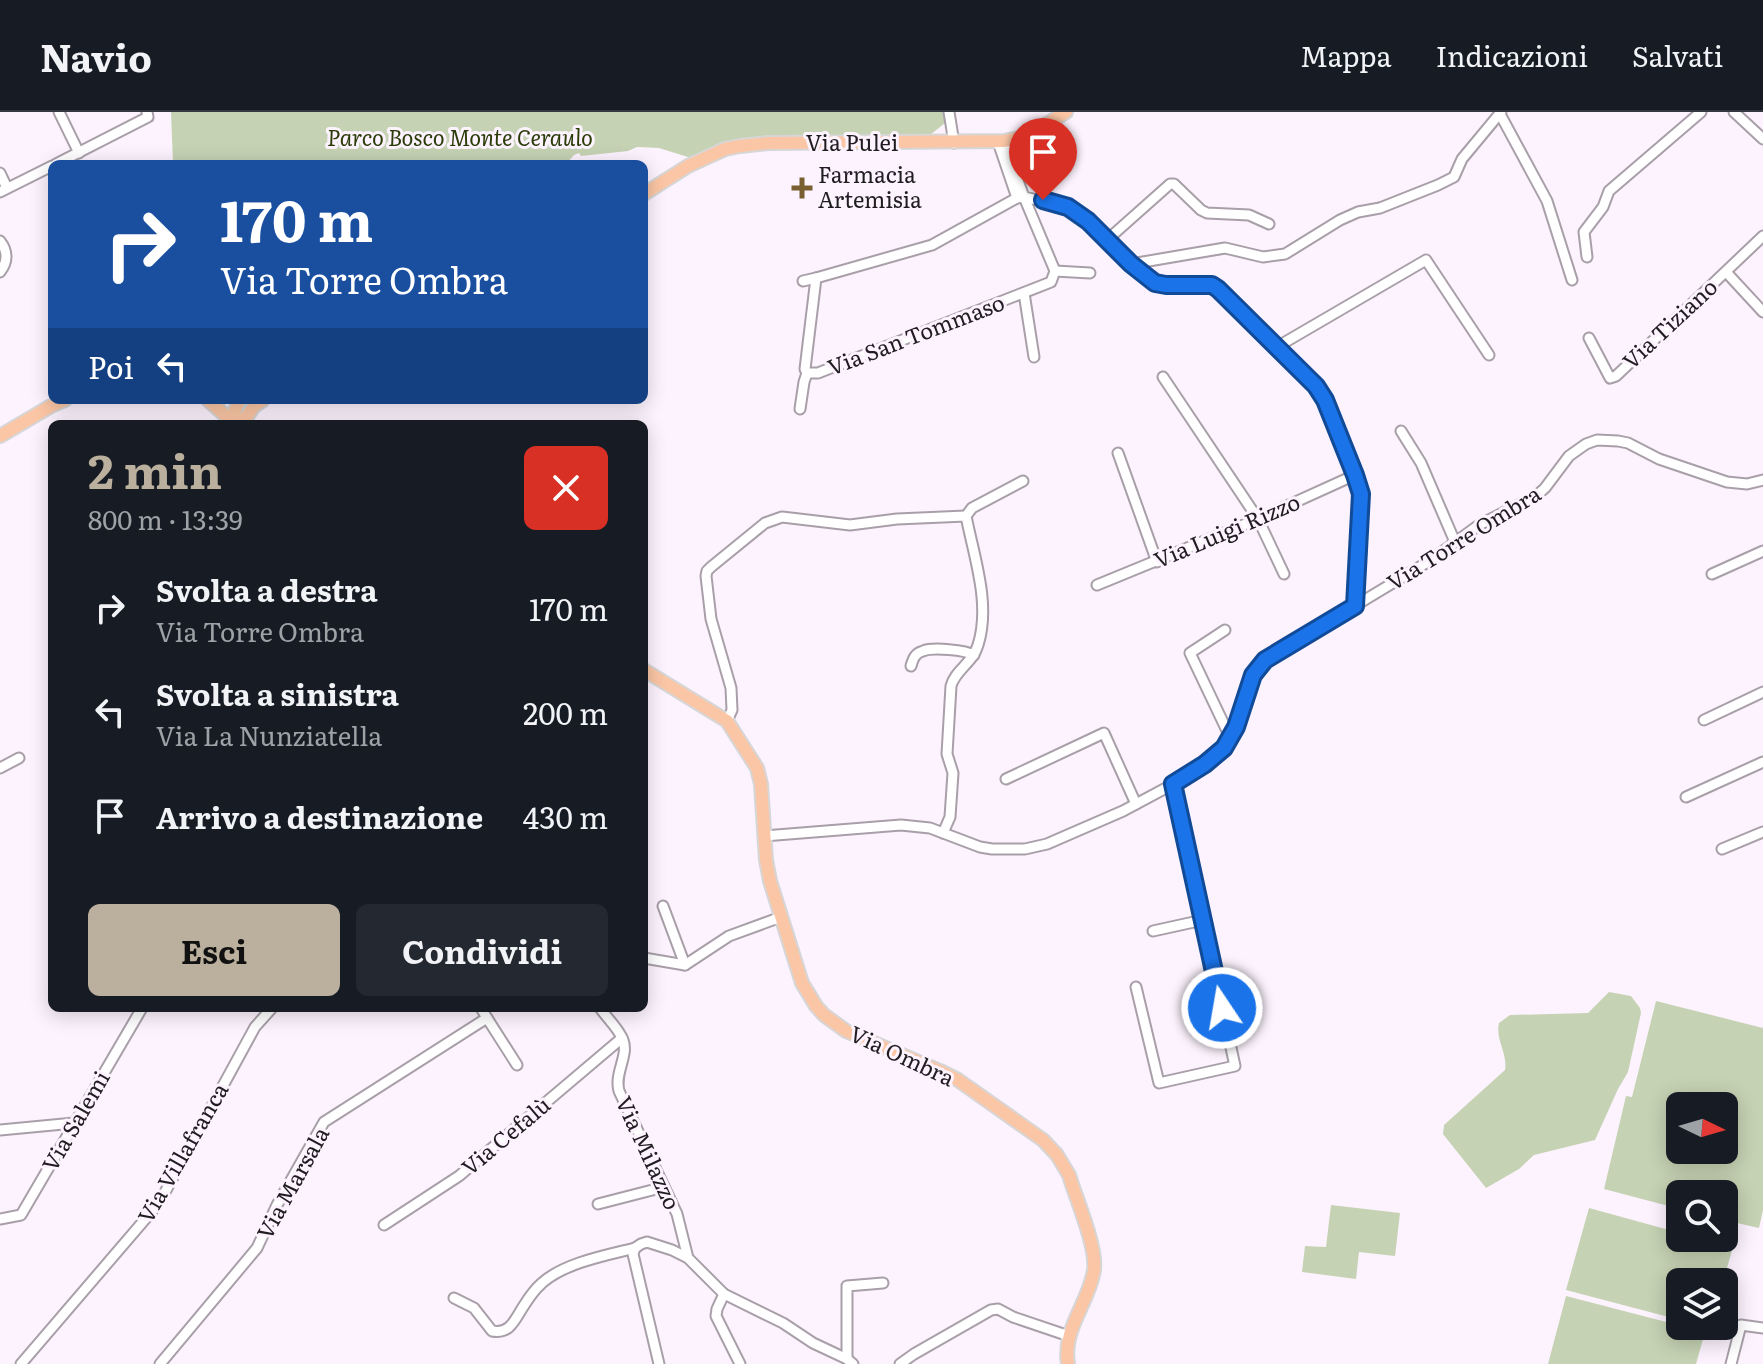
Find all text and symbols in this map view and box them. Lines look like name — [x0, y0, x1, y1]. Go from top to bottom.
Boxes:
text: Navio — [40, 27, 152, 84]
text: Mappa — [1300, 34, 1392, 76]
text: Indicazioni — [1436, 34, 1588, 76]
text: Salvati — [1632, 34, 1723, 76]
pin — [1009, 118, 1077, 200]
park label: Parco Bosco Monte Ceraulo — [327, 120, 593, 153]
street label: Via Pulei — [806, 125, 898, 158]
icon: arrive — [1021, 130, 1065, 174]
place label: Farmacia Artemisia — [818, 157, 922, 215]
text: 170 m — [220, 176, 373, 259]
marker: Farmacia Artemisia — [793, 179, 811, 197]
icon: right — [88, 192, 192, 296]
text: Via Torre Ombra — [220, 252, 508, 305]
street label: Via Tiziano — [1614, 270, 1724, 376]
street label: Via San Tommaso — [822, 285, 1009, 383]
text: Poi — [88, 344, 134, 388]
icon: left — [150, 344, 194, 388]
text: 2 min — [88, 433, 222, 504]
button: close — [524, 446, 608, 530]
street label: Via Torre Ombra — [1380, 476, 1547, 597]
street label: Via Luigi Rizzo — [1148, 484, 1305, 575]
text: 800 m · 13:39 — [88, 499, 243, 538]
text: Svolta a destra — [156, 567, 378, 611]
icon: right — [88, 586, 132, 630]
text: 170 m — [529, 586, 608, 630]
text: Via Torre Ombra — [156, 611, 364, 650]
text: Svolta a sinistra — [156, 671, 399, 715]
icon: left — [88, 690, 132, 734]
text: 200 m — [523, 690, 608, 734]
text: Via La Nunziatella — [156, 715, 382, 754]
icon: arrive — [88, 794, 132, 838]
text: Arrivo a destinazione — [156, 794, 483, 838]
text: 430 m — [523, 794, 608, 838]
button: Esci — [88, 904, 340, 996]
button: Condividi — [356, 904, 608, 996]
position arrow — [1180, 966, 1264, 1050]
street label: Via Ombra — [845, 1016, 961, 1093]
street label: Via Salemi — [33, 1064, 117, 1177]
street label: Via Villafranca — [128, 1076, 235, 1229]
street label: Via Cefalù — [453, 1088, 557, 1182]
street label: Via Milazzo — [609, 1090, 690, 1215]
north arrow — [1666, 1092, 1738, 1164]
map controls — [1666, 1092, 1738, 1340]
street label: Via Marsala — [247, 1120, 336, 1245]
button: search — [1666, 1180, 1738, 1252]
button: layers — [1666, 1268, 1738, 1340]

